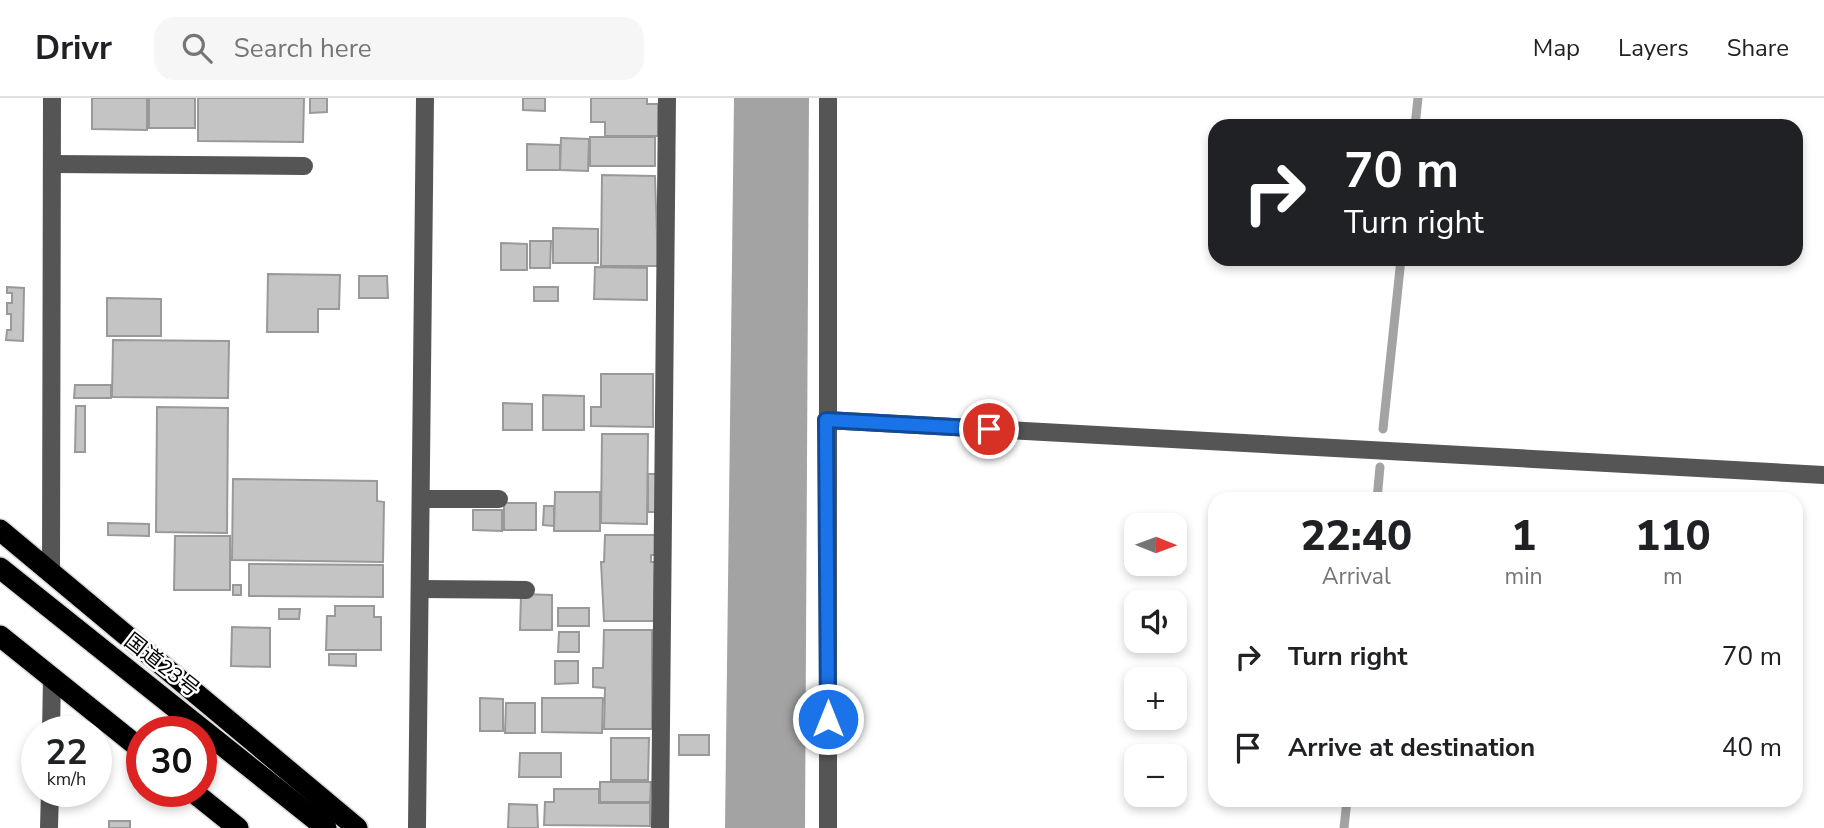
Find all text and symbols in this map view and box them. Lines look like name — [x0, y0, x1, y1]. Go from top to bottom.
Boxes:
search box — [154, 17, 644, 80]
text: Drivr — [35, 26, 112, 71]
icon: search — [178, 29, 216, 67]
text: Search here — [234, 31, 372, 66]
text: Map — [1533, 32, 1580, 64]
text: Layers — [1618, 32, 1689, 64]
text: Share — [1727, 32, 1789, 64]
text: 70 m — [1344, 137, 1459, 204]
icon: right — [1229, 147, 1320, 238]
text: Turn right — [1344, 201, 1484, 244]
pin — [959, 399, 1019, 459]
icon: arrive — [970, 410, 1008, 448]
text: 22:40 — [1300, 508, 1412, 565]
text: 1 — [1511, 508, 1536, 565]
text: 110 — [1635, 508, 1711, 565]
north arrow — [1124, 513, 1186, 576]
map controls — [1124, 513, 1187, 807]
text: Arrival — [1322, 561, 1391, 592]
text: min — [1505, 561, 1543, 592]
text: m — [1663, 561, 1683, 592]
button: sound — [1124, 590, 1187, 653]
street label: 国道23号 — [119, 627, 205, 703]
icon: right — [1229, 638, 1267, 676]
text: Turn right — [1288, 639, 1407, 674]
text: 70 m — [1722, 639, 1782, 674]
button: + — [1124, 667, 1187, 730]
position arrow — [791, 682, 865, 756]
speed limit sign: 30 — [126, 716, 217, 807]
text: 22 — [45, 729, 88, 776]
icon: arrive — [1229, 729, 1267, 767]
text: Arrive at destination — [1288, 730, 1535, 765]
text: 40 m — [1722, 730, 1782, 765]
button: − — [1124, 744, 1187, 807]
text: km/h — [47, 767, 86, 791]

